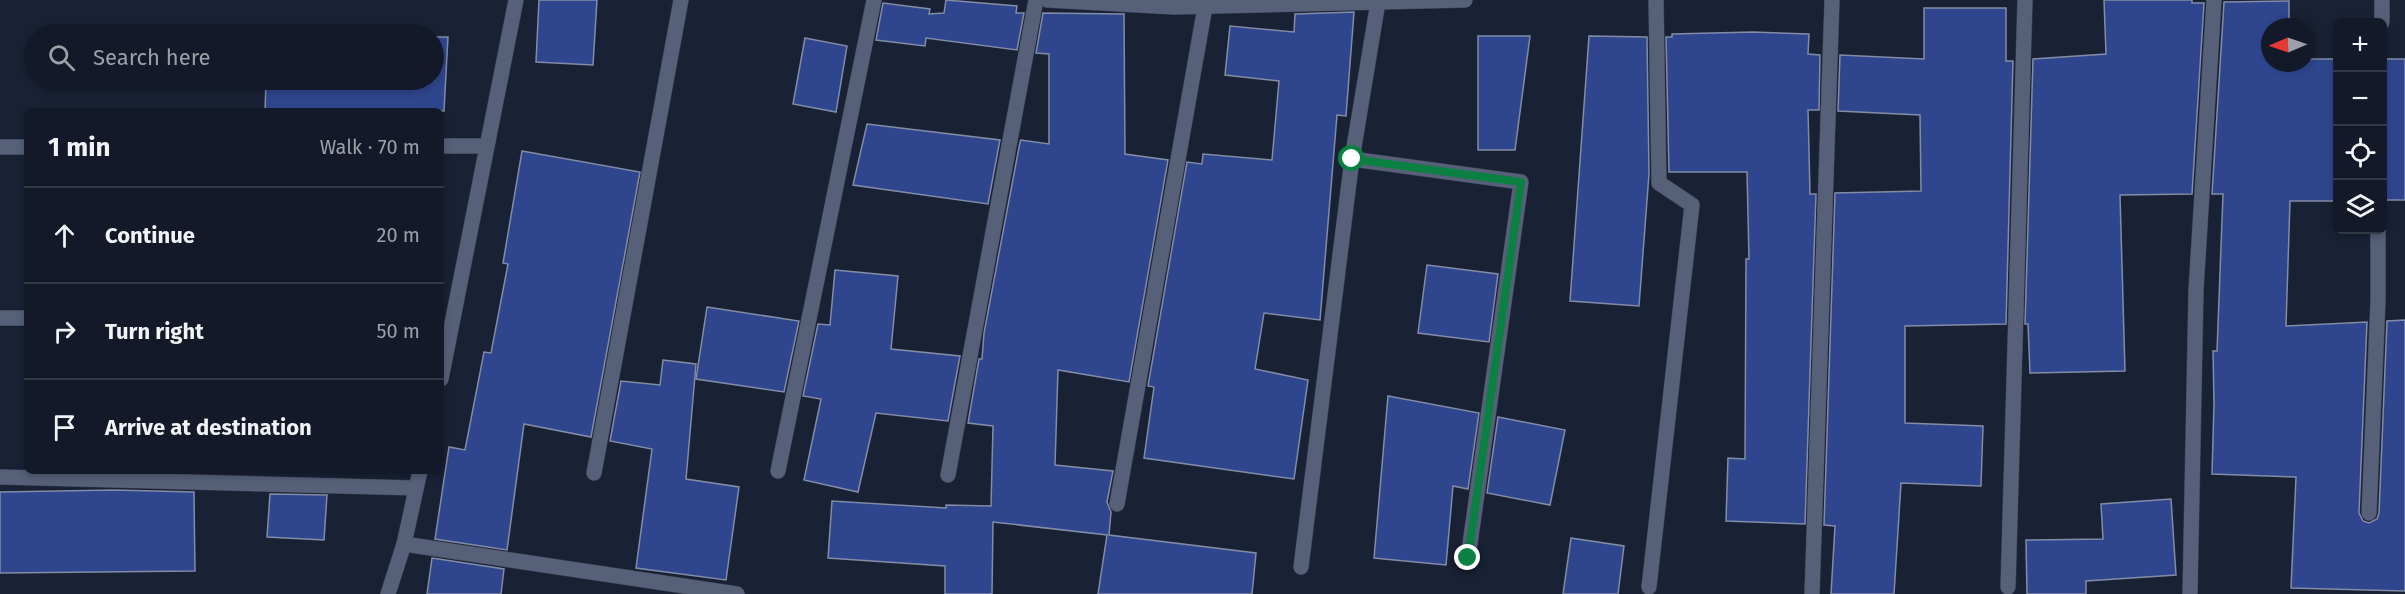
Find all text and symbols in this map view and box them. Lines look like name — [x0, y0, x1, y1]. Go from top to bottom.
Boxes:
north arrow — [2261, 18, 2315, 72]
map controls — [2333, 18, 2387, 234]
button: + — [2333, 18, 2387, 72]
search box — [24, 24, 444, 90]
icon: search — [45, 41, 78, 74]
text: Search here — [93, 44, 211, 71]
button: − — [2333, 72, 2387, 126]
button: locate — [2333, 126, 2387, 180]
text: 1 min — [48, 132, 111, 163]
text: Walk · 70 m — [320, 135, 420, 159]
route start — [1338, 145, 1364, 171]
button: layers — [2333, 180, 2387, 234]
icon: ahead — [48, 219, 81, 252]
text: Continue — [105, 222, 195, 249]
text: 20 m — [377, 223, 420, 247]
icon: right — [48, 315, 81, 348]
text: Turn right — [105, 318, 204, 345]
text: 50 m — [376, 319, 420, 343]
icon: arrive — [48, 411, 81, 444]
text: Arrive at destination — [105, 414, 312, 441]
route end — [1454, 544, 1480, 570]

